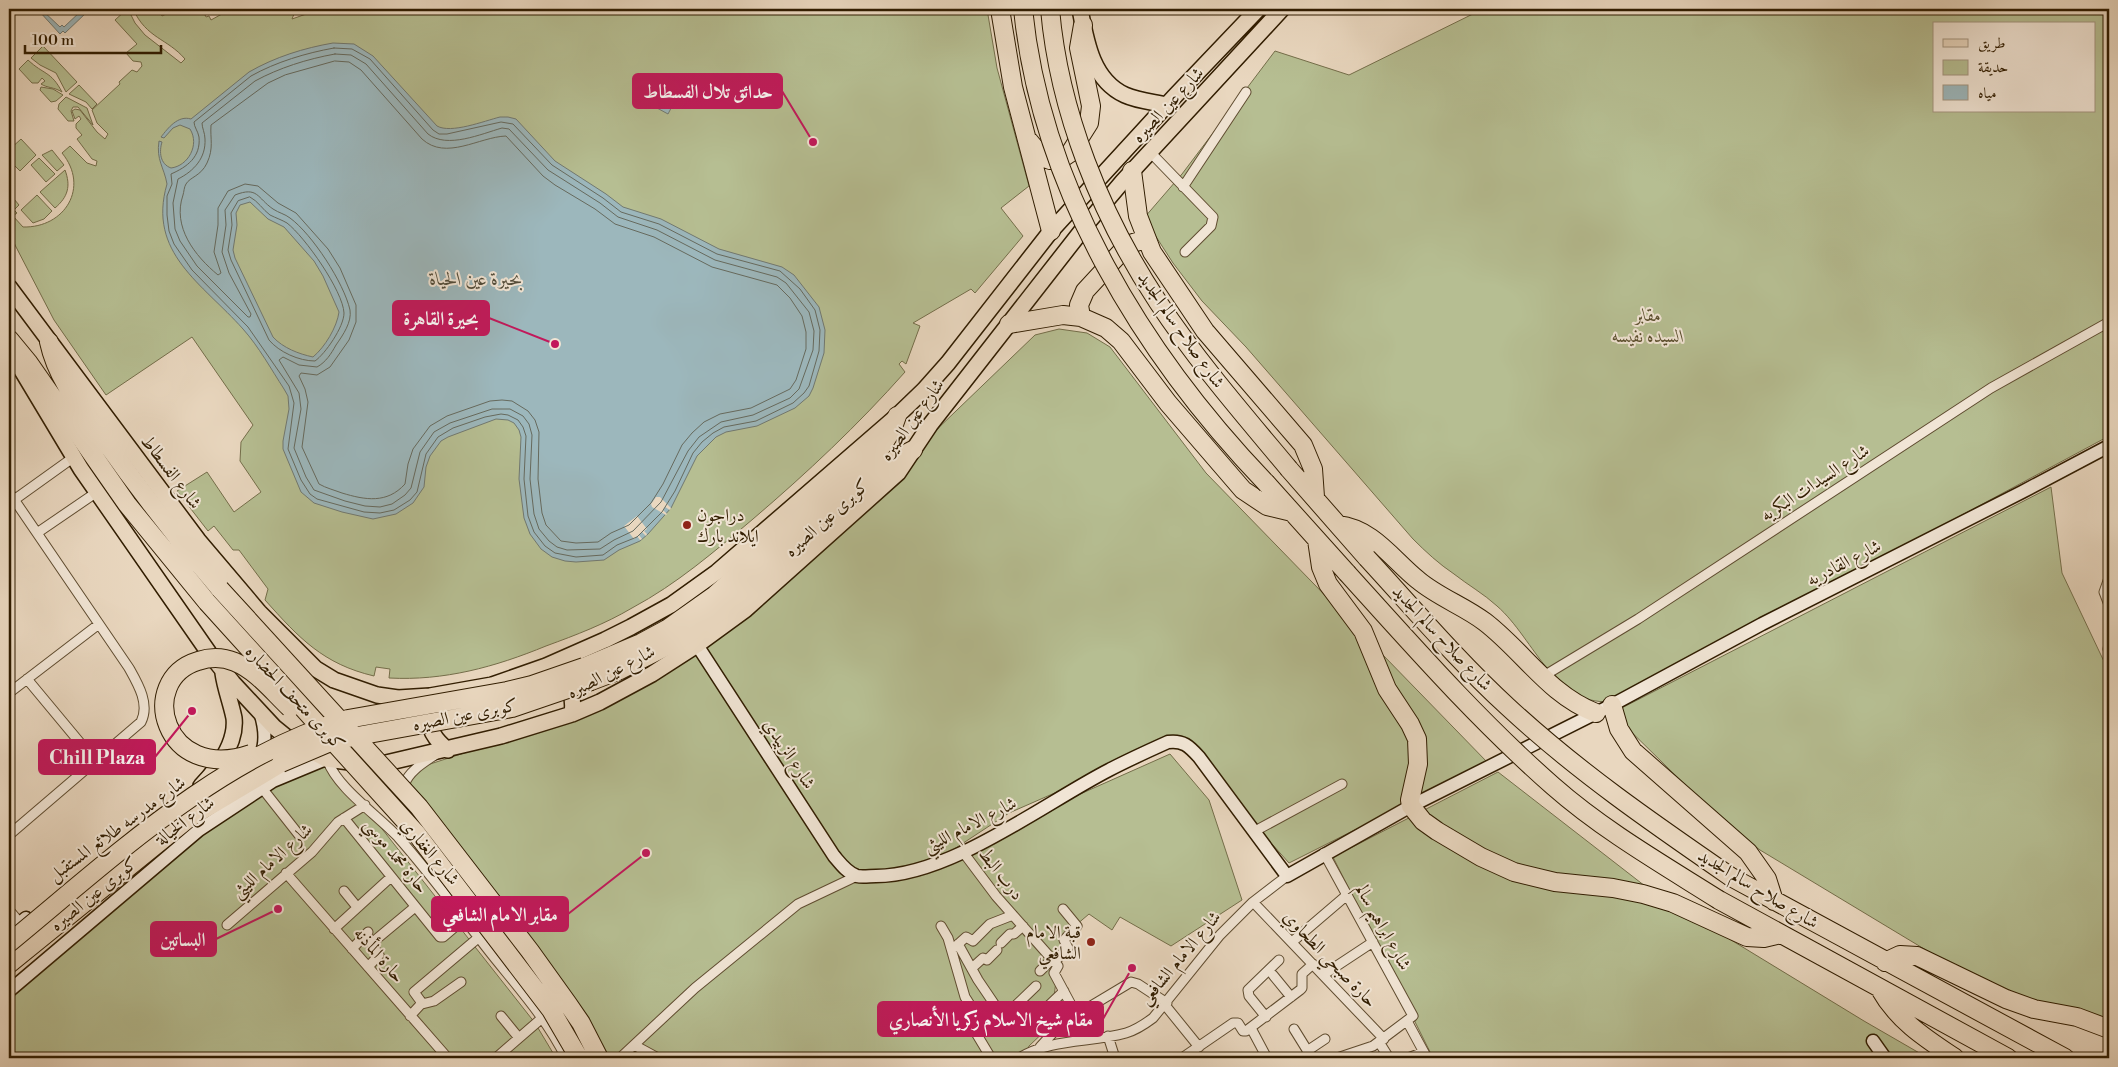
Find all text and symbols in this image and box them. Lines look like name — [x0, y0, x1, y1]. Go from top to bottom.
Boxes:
scale bar — [25, 22, 161, 54]
legend — [1933, 22, 2096, 112]
text: 100 m — [32, 31, 74, 50]
text: طريق — [1978, 34, 2005, 53]
text: حديقة — [1978, 58, 2008, 77]
street label: شارع عين الصيره — [1127, 62, 1211, 150]
callout: حدائق تلال الفسطاط — [633, 74, 782, 108]
text: حدائق تلال الفسطاط — [643, 80, 773, 104]
text: مياه — [1978, 84, 1996, 103]
water label: بحيرة عين الحياة — [428, 267, 523, 291]
street label: شارع صلاح سالم الجديد — [1129, 267, 1230, 395]
callout: بحيرة القاهرة — [393, 301, 489, 335]
park label: مقابر السيده نفيسه — [1612, 304, 1684, 348]
text: بحيرة القاهرة — [403, 307, 479, 331]
street label: شارع عين الصيره — [874, 374, 952, 467]
street label: شارع الفسطاط — [133, 430, 206, 516]
street label: شارع السيدات البكريه — [1756, 439, 1875, 529]
street label: كوبرى عين الصيره — [780, 474, 874, 562]
place label: دراجون ايلاند بارك — [697, 504, 759, 548]
marker: دراجون ايلاند بارك — [681, 519, 693, 531]
street label: شارع القادريه — [1803, 534, 1887, 594]
street label: شارع صلاح سالم الجديد — [1384, 580, 1497, 699]
street label: كوبرى متحف الحضاره — [240, 640, 350, 756]
street label: شارع عين الصيره — [563, 640, 660, 707]
street label: كوبرى عين الصيره — [411, 694, 519, 736]
street label: شارع الزبيدي — [755, 715, 820, 795]
callout: Chill Plaza — [39, 740, 155, 774]
text: Chill Plaza — [49, 746, 146, 770]
street label: شارع مدرسه طلائع المستقبل — [44, 771, 193, 890]
street label: شارع الخيالة — [150, 791, 221, 854]
street label: شارع الامام الليثي — [920, 792, 1023, 863]
street label: حارة محمد موسي — [355, 814, 433, 902]
street label: شارع الغفاري — [393, 814, 465, 892]
street label: شارع الامام الليثي — [227, 818, 321, 907]
street label: درب البط — [973, 843, 1029, 905]
street label: شارع صلاح سالم الجديد — [1691, 844, 1823, 938]
street label: كوبرى عين الصيره — [45, 852, 143, 936]
street label: شارع ابراهيم سالم — [1345, 880, 1416, 977]
callout: مقابر الامام الشافعي — [432, 897, 568, 931]
text: مقابر الامام الشافعي — [442, 903, 558, 932]
street label: شارع الامام الشافعي — [1134, 906, 1230, 1013]
street label: حارة صبحي الطحاوي — [1274, 906, 1382, 1016]
street label: حارة المأذنه — [349, 921, 411, 988]
place label: قبة الامام الشافعي — [1026, 921, 1081, 970]
callout: البساتين — [151, 922, 216, 956]
text: البساتين — [160, 928, 206, 952]
marker: قبة الامام الشافعي — [1085, 936, 1097, 948]
callout: مقام شيخ الاسلام زكريا الأنصاري — [878, 1002, 1103, 1036]
text: مقام شيخ الاسلام زكريا الأنصاري — [889, 1005, 1093, 1037]

